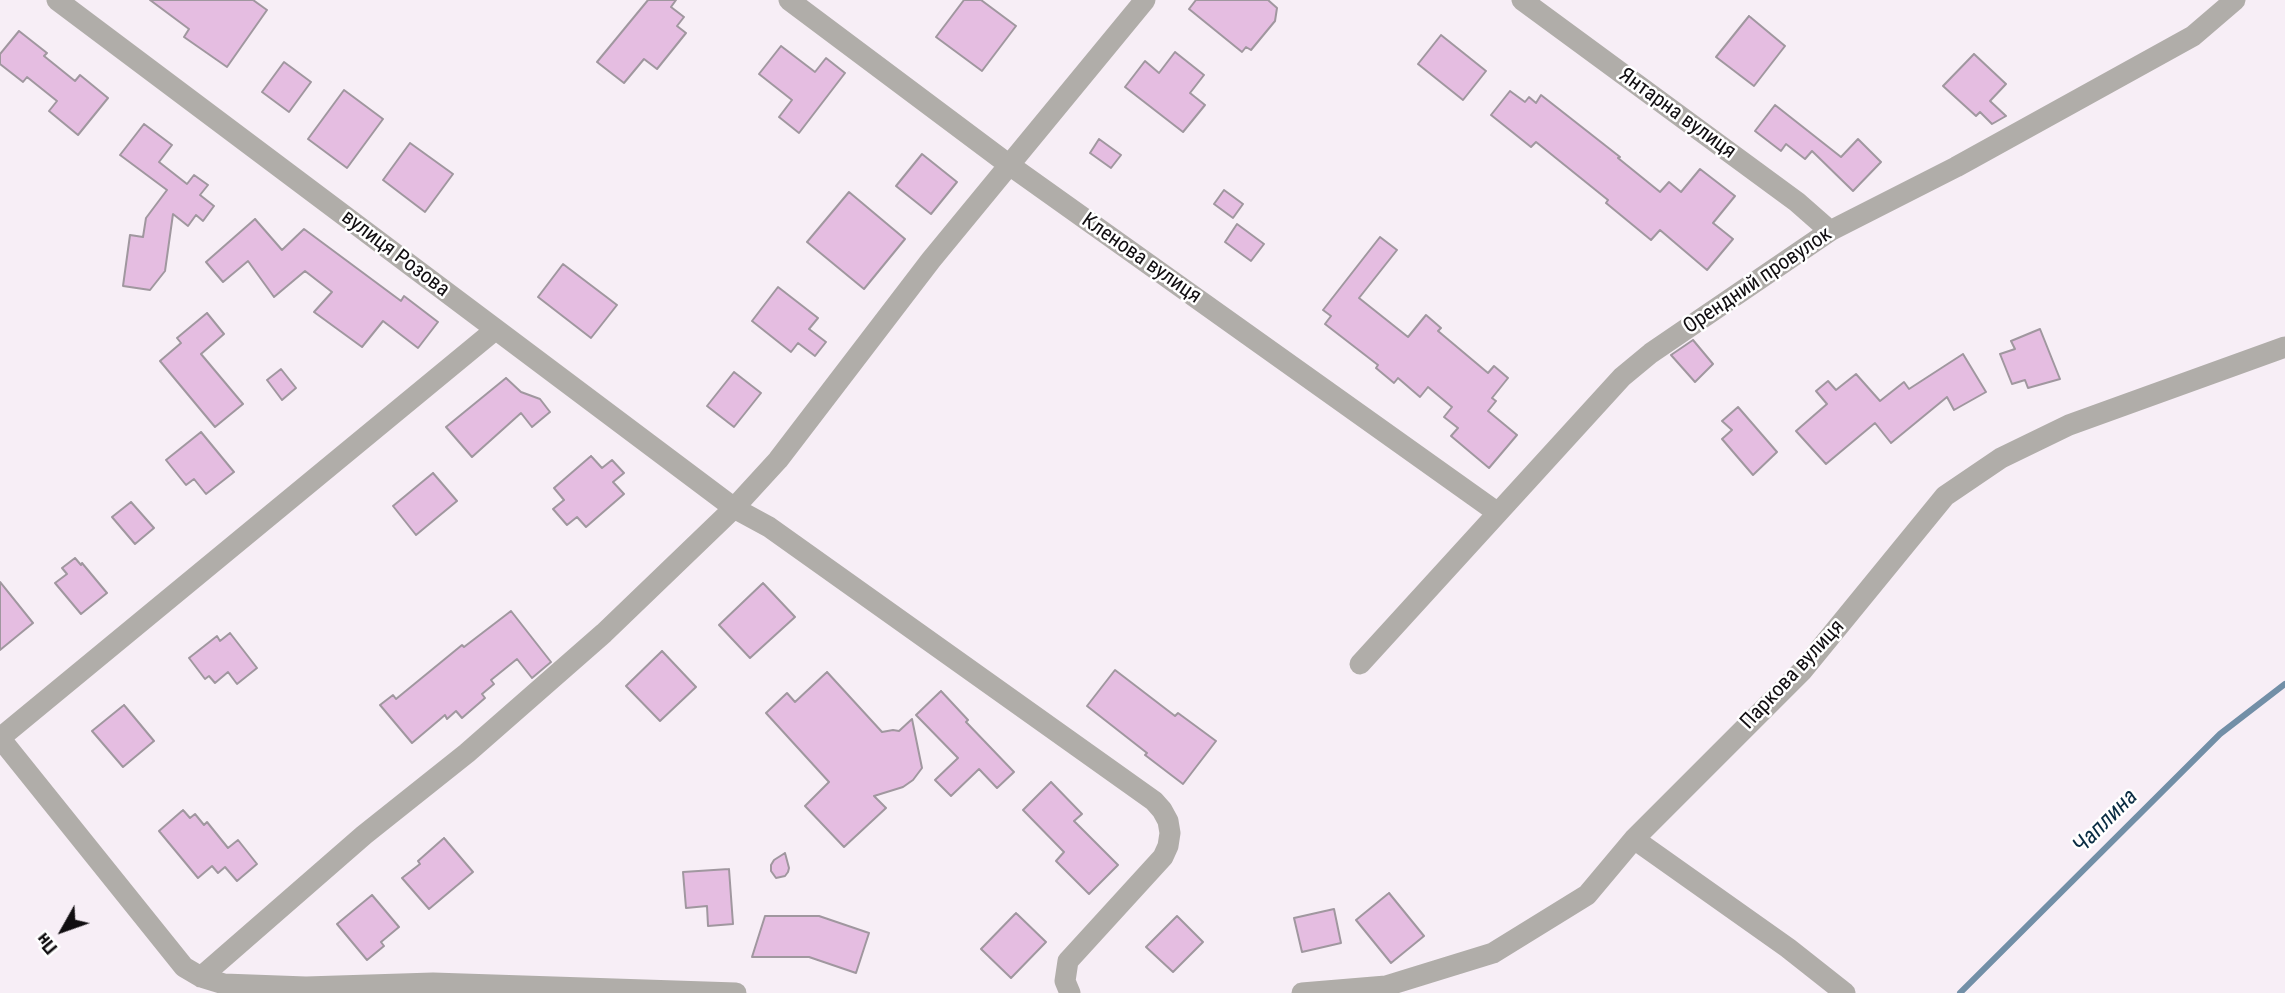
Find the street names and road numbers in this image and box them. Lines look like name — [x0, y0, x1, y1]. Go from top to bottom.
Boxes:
street label: Янтарна вулиця — [1613, 63, 1741, 165]
street label: вулиця Розова — [336, 205, 454, 303]
street label: Кленова вулиця — [1076, 208, 1206, 310]
street label: Орендний провулок — [1679, 222, 1837, 340]
street label: Паркова вулиця — [1736, 615, 1850, 735]

